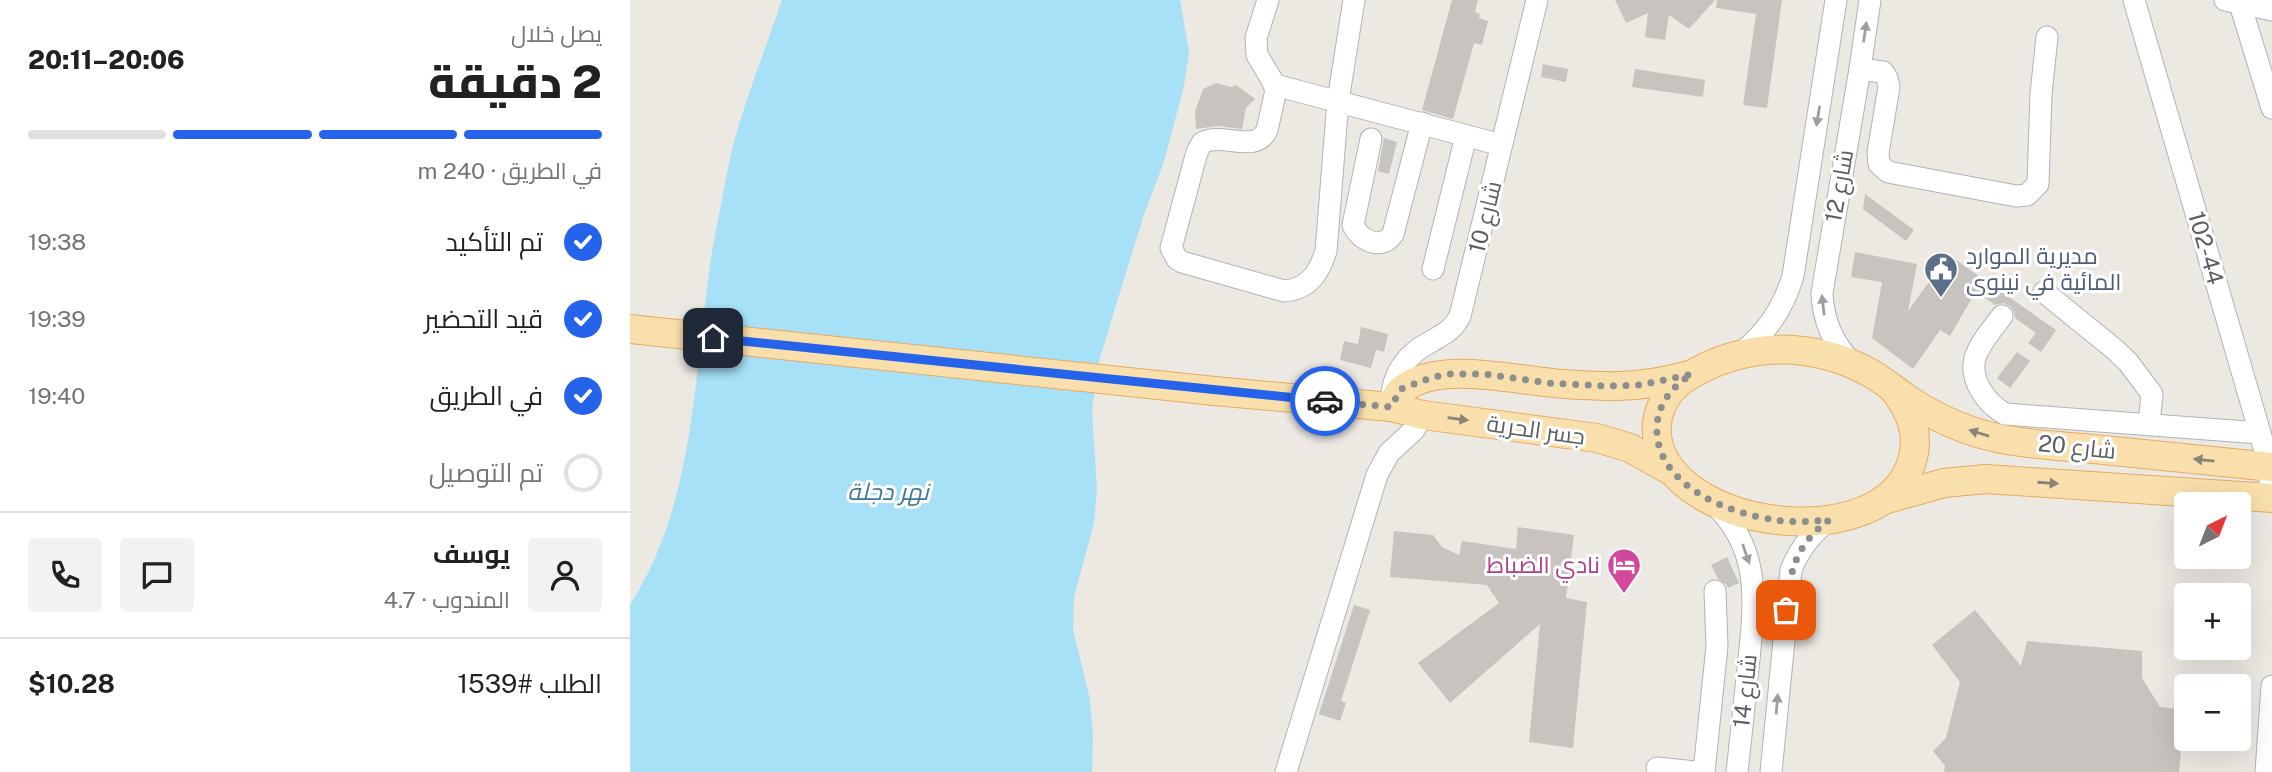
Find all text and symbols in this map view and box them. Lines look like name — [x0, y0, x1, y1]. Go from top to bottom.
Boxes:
text: يصل خلال — [511, 20, 602, 47]
one-way arrow — [1860, 21, 1871, 43]
text: 20:06–20:11 — [28, 44, 185, 75]
text: 2 دقيقة — [428, 54, 602, 108]
one-way arrow — [1812, 105, 1823, 127]
street label: شارع 12 — [1819, 148, 1861, 225]
text: في الطريق · 240 m — [417, 157, 602, 184]
street label: شارع 10 — [1463, 178, 1509, 257]
street label: 102-44 — [2183, 208, 2230, 288]
icon: check — [564, 223, 602, 261]
text: تم التأكيد — [445, 226, 543, 257]
text: 19:38 — [28, 228, 86, 255]
place label: مديرية الموارد المائية في نينوى — [1966, 242, 2121, 300]
public building icon: مديرية الموارد المائية في نينوى — [1922, 250, 1960, 299]
one-way arrow — [1818, 294, 1829, 316]
icon: check — [564, 300, 602, 338]
text: قيد التحضير — [424, 303, 543, 334]
text: 19:39 — [28, 305, 86, 332]
pin — [683, 308, 743, 368]
icon: home — [694, 319, 732, 357]
courier — [1290, 366, 1360, 436]
icon: check — [564, 377, 602, 415]
text: في الطريق — [429, 380, 543, 411]
text: 19:40 — [28, 382, 85, 409]
icon: car — [1306, 382, 1344, 420]
street label: جسر الحرية — [1485, 409, 1587, 450]
one-way arrow — [1447, 414, 1469, 425]
one-way arrow — [1968, 427, 1989, 437]
street label: شارع 20 — [2037, 429, 2117, 467]
one-way arrow — [2193, 454, 2215, 465]
text: تم التوصيل — [429, 457, 543, 488]
water label: نهر دجلة — [847, 477, 931, 506]
one-way arrow — [2037, 478, 2059, 489]
north arrow — [2174, 492, 2250, 569]
map controls — [2174, 492, 2251, 751]
button: phone — [28, 538, 102, 612]
button: chat — [120, 538, 194, 612]
text: يوسف — [433, 538, 510, 569]
button: person — [528, 538, 602, 612]
one-way arrow — [1741, 544, 1752, 565]
hotel icon: نادي الضباط — [1605, 546, 1643, 595]
place label: نادي الضباط — [1487, 551, 1600, 583]
pin — [1756, 580, 1816, 640]
button: + — [2174, 583, 2251, 660]
text: المندوب · 4.7 — [384, 586, 510, 613]
icon: bag — [1767, 591, 1805, 629]
street label: شارع 14 — [1727, 653, 1765, 729]
text: $10.28 — [28, 668, 115, 699]
text: الطلب #1539 — [457, 668, 602, 699]
button: − — [2174, 674, 2251, 751]
one-way arrow — [1772, 693, 1783, 715]

